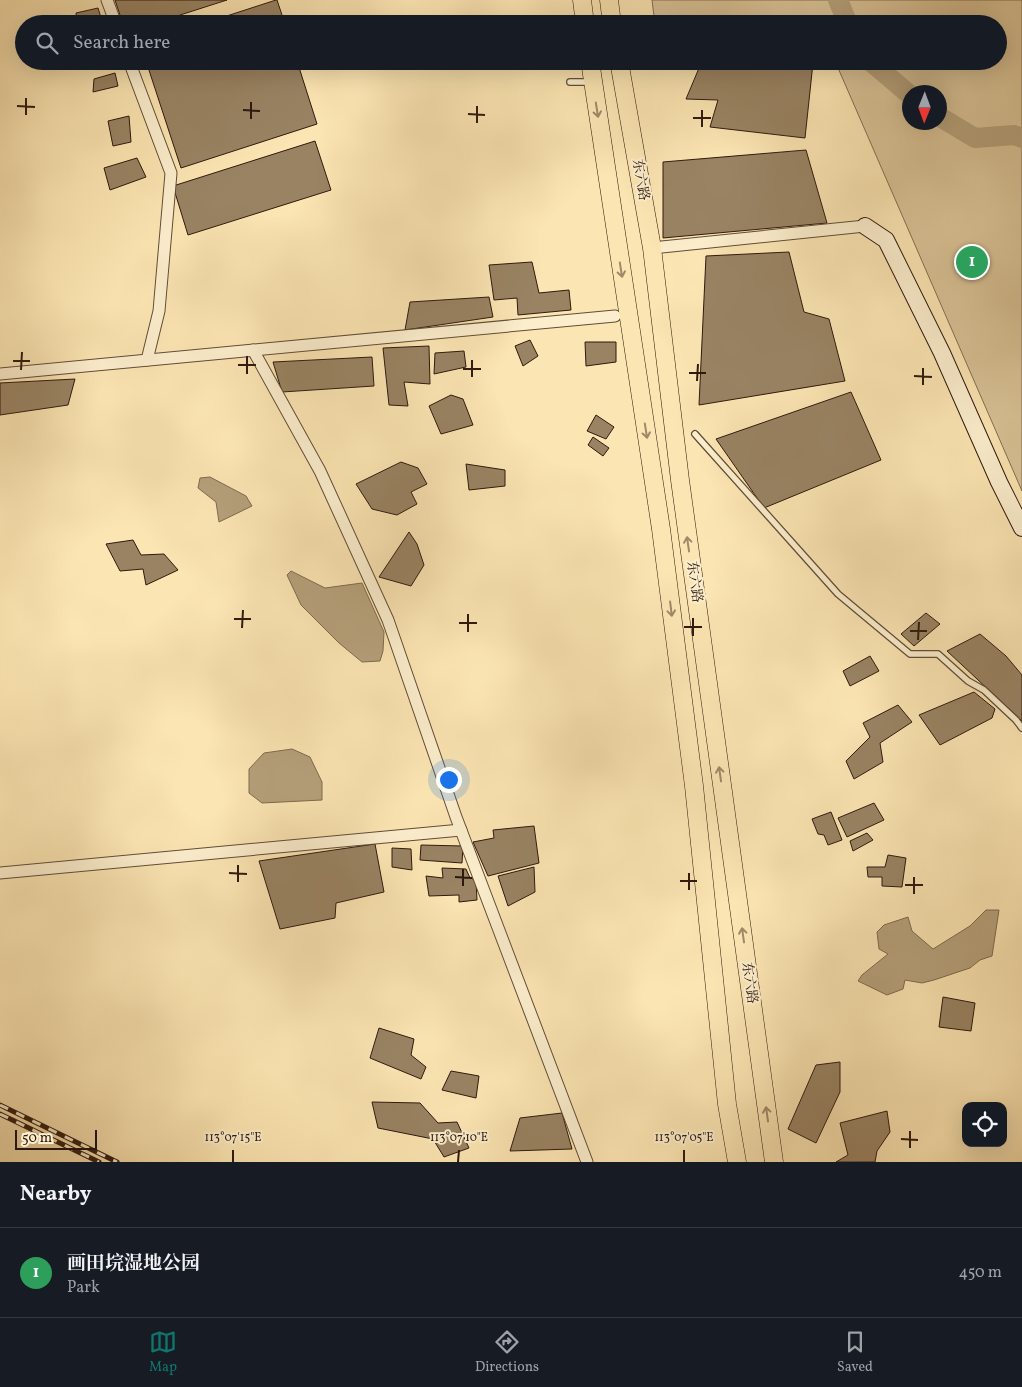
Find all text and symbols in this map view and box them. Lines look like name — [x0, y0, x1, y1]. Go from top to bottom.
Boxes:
search box — [15, 15, 1007, 70]
icon: search — [33, 29, 61, 57]
text: Search here — [73, 30, 170, 56]
north arrow — [902, 85, 947, 130]
one-way arrow — [592, 101, 602, 117]
street label: 东六路 — [627, 158, 653, 202]
pin: 1 — [956, 243, 988, 281]
one-way arrow — [617, 262, 627, 278]
one-way arrow — [641, 422, 651, 438]
one-way arrow — [683, 536, 693, 552]
street label: 东六路 — [682, 560, 706, 604]
one-way arrow — [666, 601, 676, 617]
your location — [436, 767, 462, 793]
one-way arrow — [715, 767, 725, 783]
one-way arrow — [737, 928, 747, 944]
street label: 东六路 — [737, 961, 761, 1005]
map controls — [962, 1102, 1007, 1147]
button: locate — [962, 1102, 1007, 1147]
one-way arrow — [762, 1106, 772, 1122]
scale bar — [15, 1127, 98, 1150]
text: 50 m — [22, 1129, 52, 1148]
text: 113°07'15"E — [205, 1130, 261, 1146]
text: 113°07'10"E — [430, 1130, 488, 1146]
text: 113°07'05"E — [654, 1130, 714, 1146]
text: Nearby — [20, 1180, 91, 1209]
text: 画田垸湿地公园 — [67, 1251, 200, 1277]
text: 1 — [33, 1262, 39, 1284]
text: 450 m — [959, 1262, 1002, 1284]
text: Park — [67, 1277, 100, 1299]
tab: Map — [149, 1328, 177, 1377]
tab: Directions — [475, 1328, 539, 1377]
tab: Saved — [837, 1328, 873, 1377]

